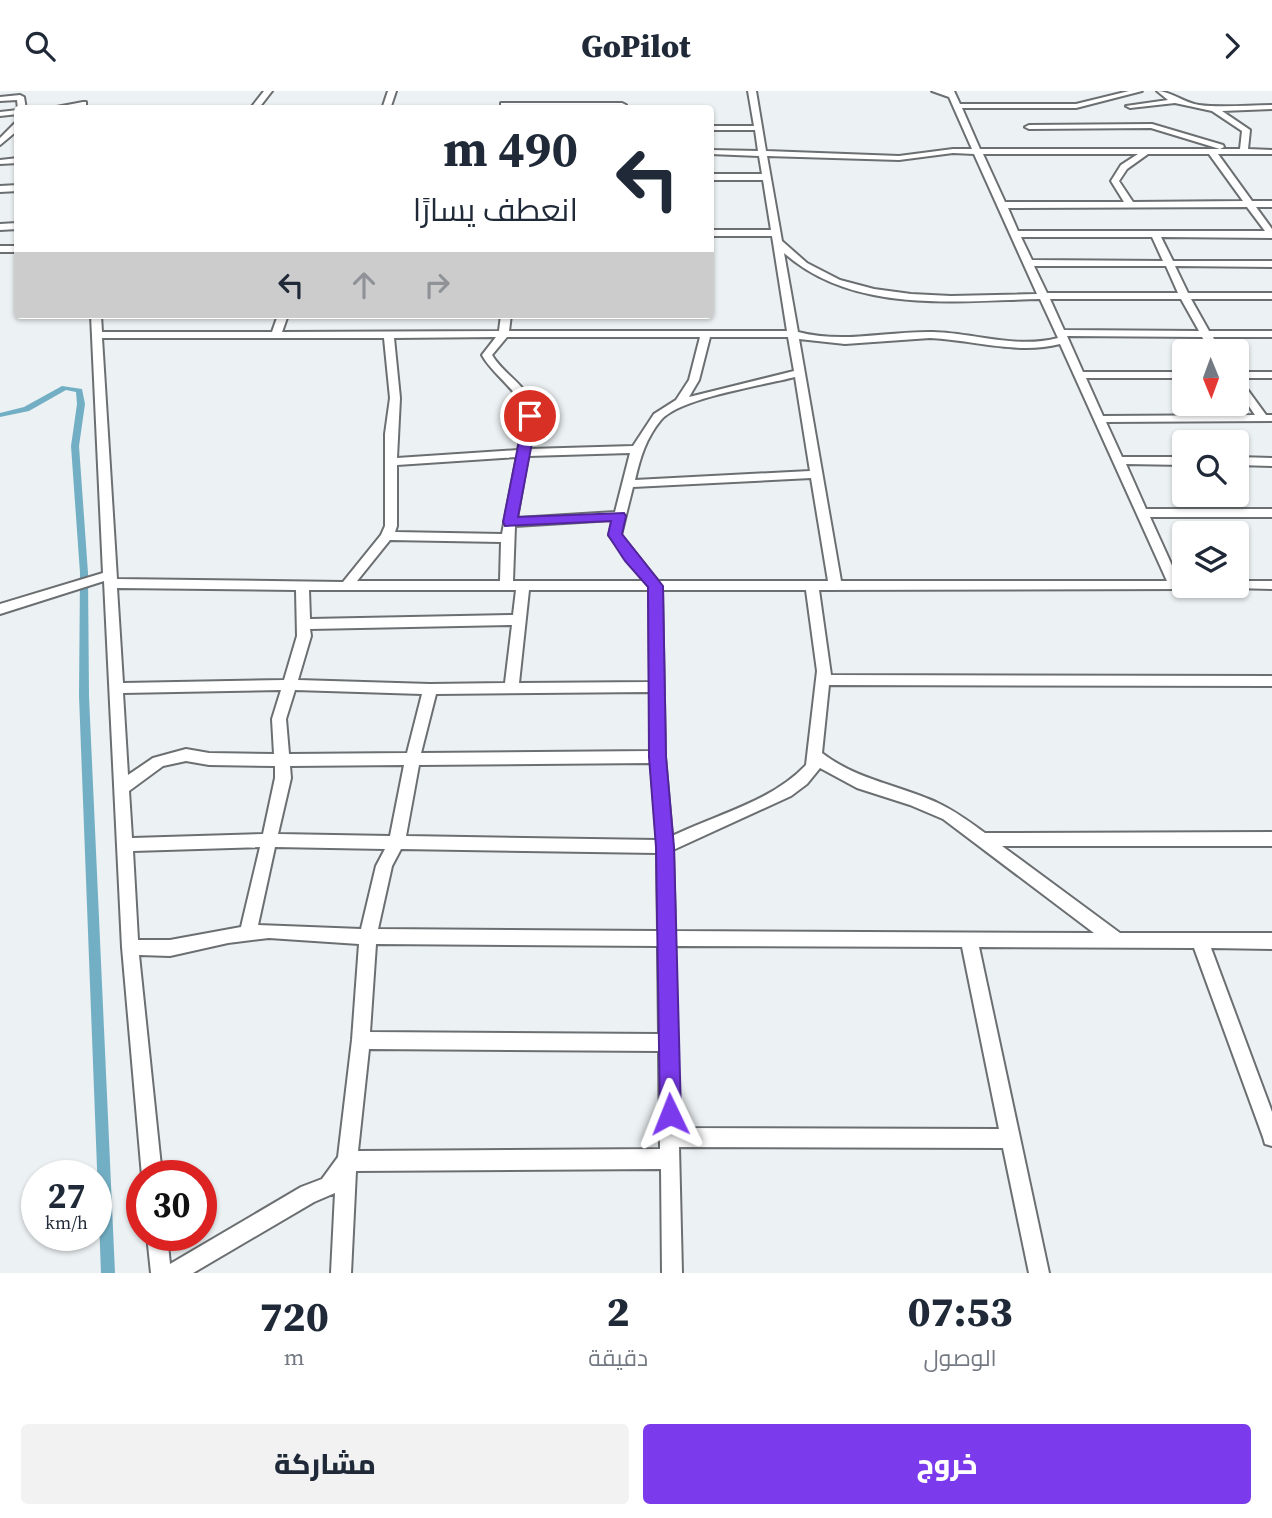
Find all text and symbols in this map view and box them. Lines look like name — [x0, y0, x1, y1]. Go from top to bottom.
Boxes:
text: GoPilot — [581, 24, 691, 68]
icon: search — [21, 27, 59, 65]
icon: forward — [1213, 27, 1251, 65]
text: 490 m — [443, 115, 578, 182]
icon: left — [602, 133, 693, 224]
text: انعطف يسارًا — [413, 188, 578, 232]
icon: left — [272, 266, 310, 304]
icon: ahead — [345, 266, 383, 304]
icon: right — [418, 266, 456, 304]
north arrow — [1172, 339, 1250, 417]
map controls — [1172, 339, 1249, 598]
pin — [500, 386, 560, 446]
icon: arrive — [511, 397, 549, 435]
button: search — [1172, 430, 1249, 507]
button: layers — [1172, 521, 1249, 598]
position arrow — [633, 1077, 707, 1151]
speed limit sign: 30 — [126, 1160, 217, 1251]
text: 27 — [48, 1172, 85, 1220]
text: km/h — [45, 1210, 88, 1235]
text: 2 — [607, 1282, 630, 1340]
text: 07:53 — [907, 1282, 1013, 1340]
text: 720 — [259, 1287, 329, 1345]
text: m — [284, 1341, 304, 1373]
text: دقيقة — [588, 1342, 648, 1374]
text: الوصول — [923, 1342, 997, 1374]
button: مشاركة — [21, 1424, 629, 1504]
button: خروج — [643, 1424, 1251, 1504]

